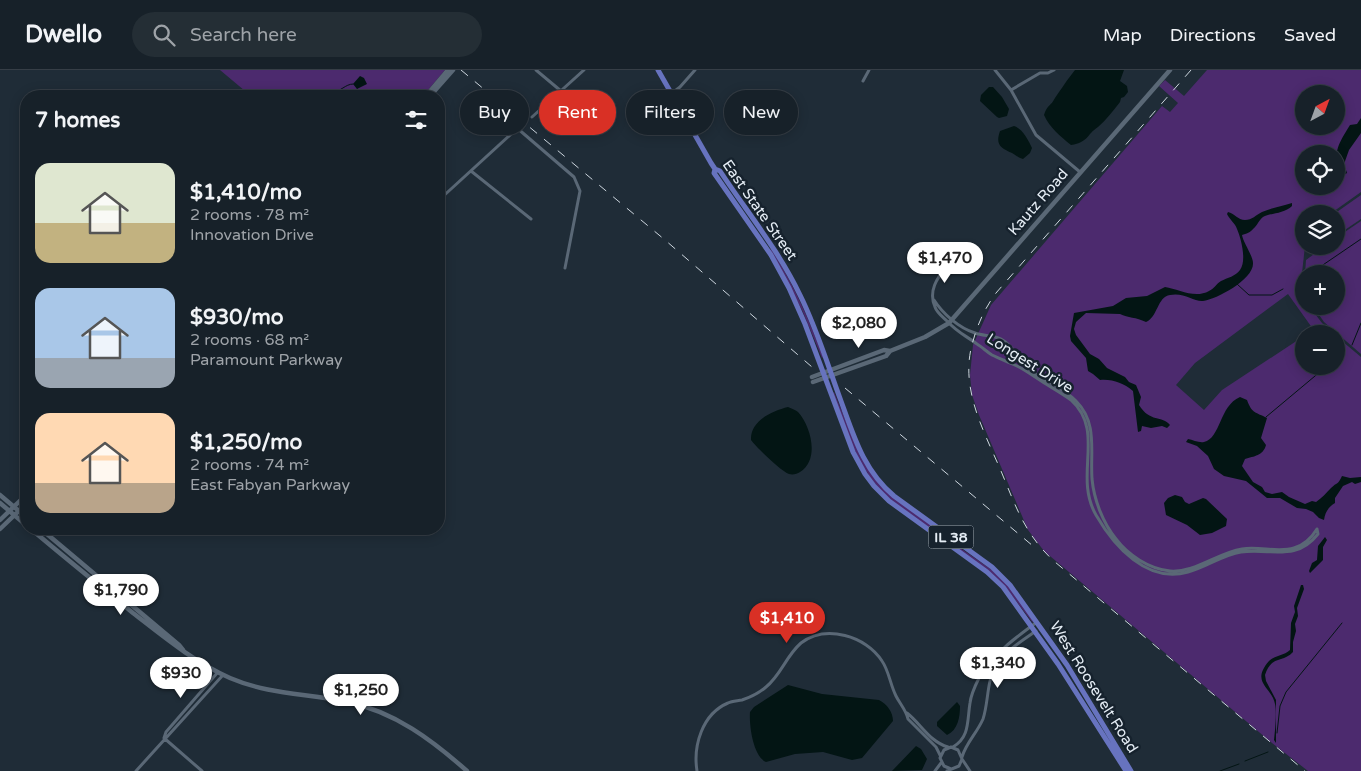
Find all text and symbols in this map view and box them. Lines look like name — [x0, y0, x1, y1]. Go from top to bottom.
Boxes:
search box — [132, 12, 482, 57]
text: Dwello — [25, 20, 102, 49]
icon: search — [150, 21, 178, 49]
text: Search here — [190, 24, 297, 46]
text: Map — [1103, 24, 1142, 46]
text: Directions — [1170, 24, 1256, 46]
text: Saved — [1284, 24, 1336, 46]
north arrow — [1295, 85, 1345, 135]
map controls — [1295, 85, 1345, 375]
chip: Buy — [460, 90, 529, 135]
chip: Rent — [539, 90, 616, 135]
chip: Filters — [626, 90, 714, 135]
chip: New — [724, 90, 798, 135]
icon: filters — [402, 106, 430, 134]
text: 7 homes — [35, 108, 120, 133]
button: locate — [1295, 145, 1345, 195]
street label: East State Street — [719, 156, 801, 264]
street label: Kautz Road — [1004, 165, 1072, 239]
text: $1,410/mo — [190, 180, 302, 205]
icon: home — [75, 183, 135, 243]
text: 2 rooms · 78 m² — [190, 205, 309, 225]
button: layers — [1295, 205, 1345, 255]
text: Innovation Drive — [190, 225, 314, 245]
pin: $1,470 — [904, 242, 986, 284]
text: $1,470 — [918, 248, 972, 268]
button: + — [1295, 265, 1345, 315]
text: $930/mo — [190, 305, 284, 330]
pin: $2,080 — [818, 306, 900, 349]
icon: home — [75, 308, 135, 368]
text: $2,080 — [832, 313, 886, 333]
button: − — [1295, 325, 1345, 375]
street label: Longest Drive — [983, 329, 1077, 397]
text: 2 rooms · 68 m² — [190, 330, 309, 350]
text: Paramount Parkway — [190, 350, 343, 370]
text: $1,250/mo — [190, 430, 302, 455]
icon: home — [75, 433, 135, 493]
text: 2 rooms · 74 m² — [190, 455, 309, 475]
text: East Fabyan Parkway — [190, 475, 350, 495]
road number: IL 38 — [928, 526, 974, 548]
pin: $1,790 — [80, 574, 162, 616]
text: $1,790 — [94, 580, 148, 600]
pin: $1,410 — [746, 602, 828, 644]
text: $1,410 — [760, 608, 814, 628]
street label: West Roosevelt Road — [1046, 618, 1142, 756]
pin: $1,340 — [957, 646, 1039, 689]
text: $1,340 — [971, 653, 1025, 673]
pin: $930 — [151, 656, 211, 699]
text: $930 — [161, 663, 201, 683]
pin: $1,250 — [320, 674, 402, 716]
text: $1,250 — [334, 680, 388, 700]

